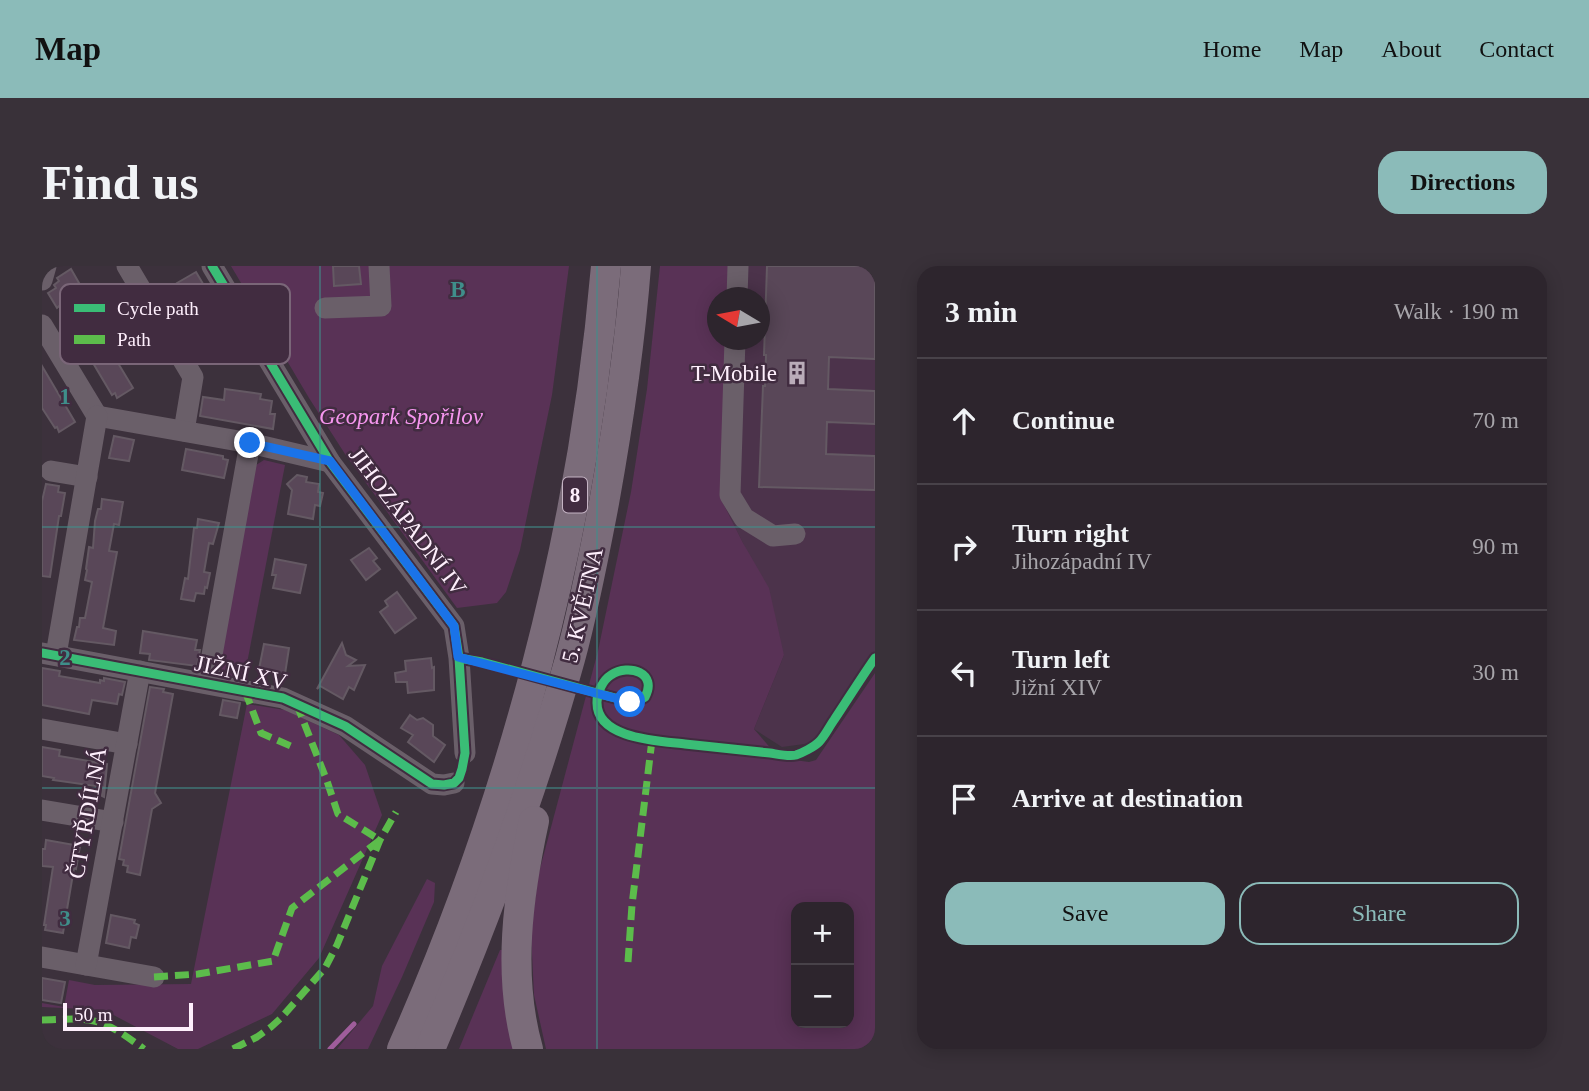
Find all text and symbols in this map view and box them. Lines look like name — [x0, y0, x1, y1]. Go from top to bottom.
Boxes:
text: Map — [35, 31, 101, 67]
text: Home — [1203, 36, 1261, 62]
text: Map — [1299, 36, 1343, 62]
text: About — [1381, 36, 1441, 62]
text: Contact — [1479, 36, 1554, 62]
button: Directions — [1378, 151, 1547, 214]
text: Find us — [42, 155, 199, 210]
text: B — [450, 277, 466, 302]
legend — [60, 284, 290, 364]
north arrow — [707, 287, 770, 350]
text: 3 min — [945, 295, 1018, 328]
text: Cycle path — [117, 298, 199, 319]
text: Walk · 190 m — [1394, 299, 1519, 324]
text: Path — [117, 329, 151, 350]
building icon: T-Mobile — [783, 359, 811, 387]
place label: T-Mobile — [691, 361, 777, 386]
text: 1 — [59, 384, 71, 409]
icon: ahead — [945, 402, 983, 440]
park label: Geopark Spořilov — [319, 404, 484, 429]
text: Continue — [1012, 406, 1115, 435]
text: 70 m — [1472, 408, 1519, 433]
route end — [234, 427, 265, 458]
street label: JIHOZÁPADNÍ IV — [344, 442, 472, 600]
road number: 8 — [563, 478, 587, 512]
text: Turn right — [1012, 519, 1129, 548]
icon: right — [945, 528, 983, 566]
text: 90 m — [1472, 534, 1519, 559]
street label: 5. KVĚTNA — [557, 545, 608, 665]
text: Jihozápadní IV — [1012, 549, 1152, 574]
text: 2 — [59, 645, 71, 670]
text: Turn left — [1012, 645, 1110, 674]
street label: JIŽNÍ XV — [192, 651, 290, 695]
icon: left — [945, 654, 983, 692]
text: 30 m — [1472, 660, 1519, 685]
text: Jižní XIV — [1012, 675, 1102, 700]
route start — [614, 686, 645, 717]
street label: ČTYŘDÍLNÁ — [63, 745, 111, 881]
icon: arrive — [945, 780, 983, 818]
text: Arrive at destination — [1012, 784, 1243, 813]
button: Save — [945, 882, 1225, 945]
button: Share — [1239, 882, 1519, 945]
map controls — [791, 902, 854, 1028]
button: + — [791, 902, 854, 965]
text: 3 — [59, 906, 71, 931]
button: − — [791, 965, 854, 1028]
scale bar — [63, 1000, 192, 1032]
text: 50 m — [74, 1004, 113, 1025]

